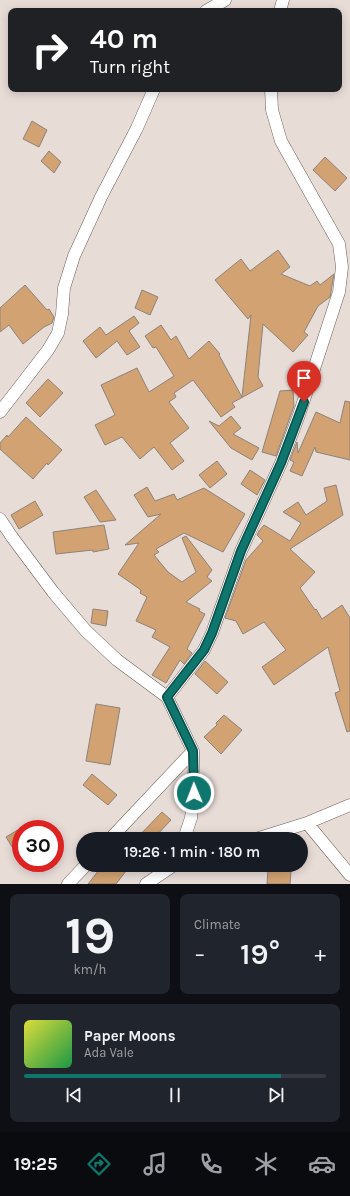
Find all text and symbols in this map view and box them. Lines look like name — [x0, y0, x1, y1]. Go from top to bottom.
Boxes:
text: 40 m — [90, 22, 158, 55]
icon: right — [24, 24, 76, 76]
text: Turn right — [90, 56, 170, 78]
pin — [287, 361, 321, 402]
icon: arrive — [293, 367, 315, 389]
position arrow — [173, 772, 215, 814]
speed limit sign: 30 — [12, 820, 64, 872]
text: 19:26 · 1 min · 180 m — [124, 843, 260, 861]
text: 19 — [65, 905, 115, 966]
text: Climate — [194, 917, 240, 932]
text: 19° — [240, 936, 280, 972]
text: − — [194, 941, 206, 967]
text: + — [314, 941, 326, 967]
text: km/h — [74, 962, 106, 977]
text: Paper Moons — [84, 1027, 176, 1045]
text: Ada Vale — [84, 1045, 134, 1060]
icon: previous — [63, 1084, 85, 1106]
icon: pause — [164, 1084, 186, 1106]
icon: next — [265, 1084, 287, 1106]
icon: directions — [85, 1150, 113, 1178]
icon: music — [141, 1150, 169, 1178]
icon: phone — [197, 1150, 225, 1178]
icon: climate — [252, 1150, 280, 1178]
icon: car — [308, 1150, 336, 1178]
text: 19:25 — [14, 1153, 57, 1175]

